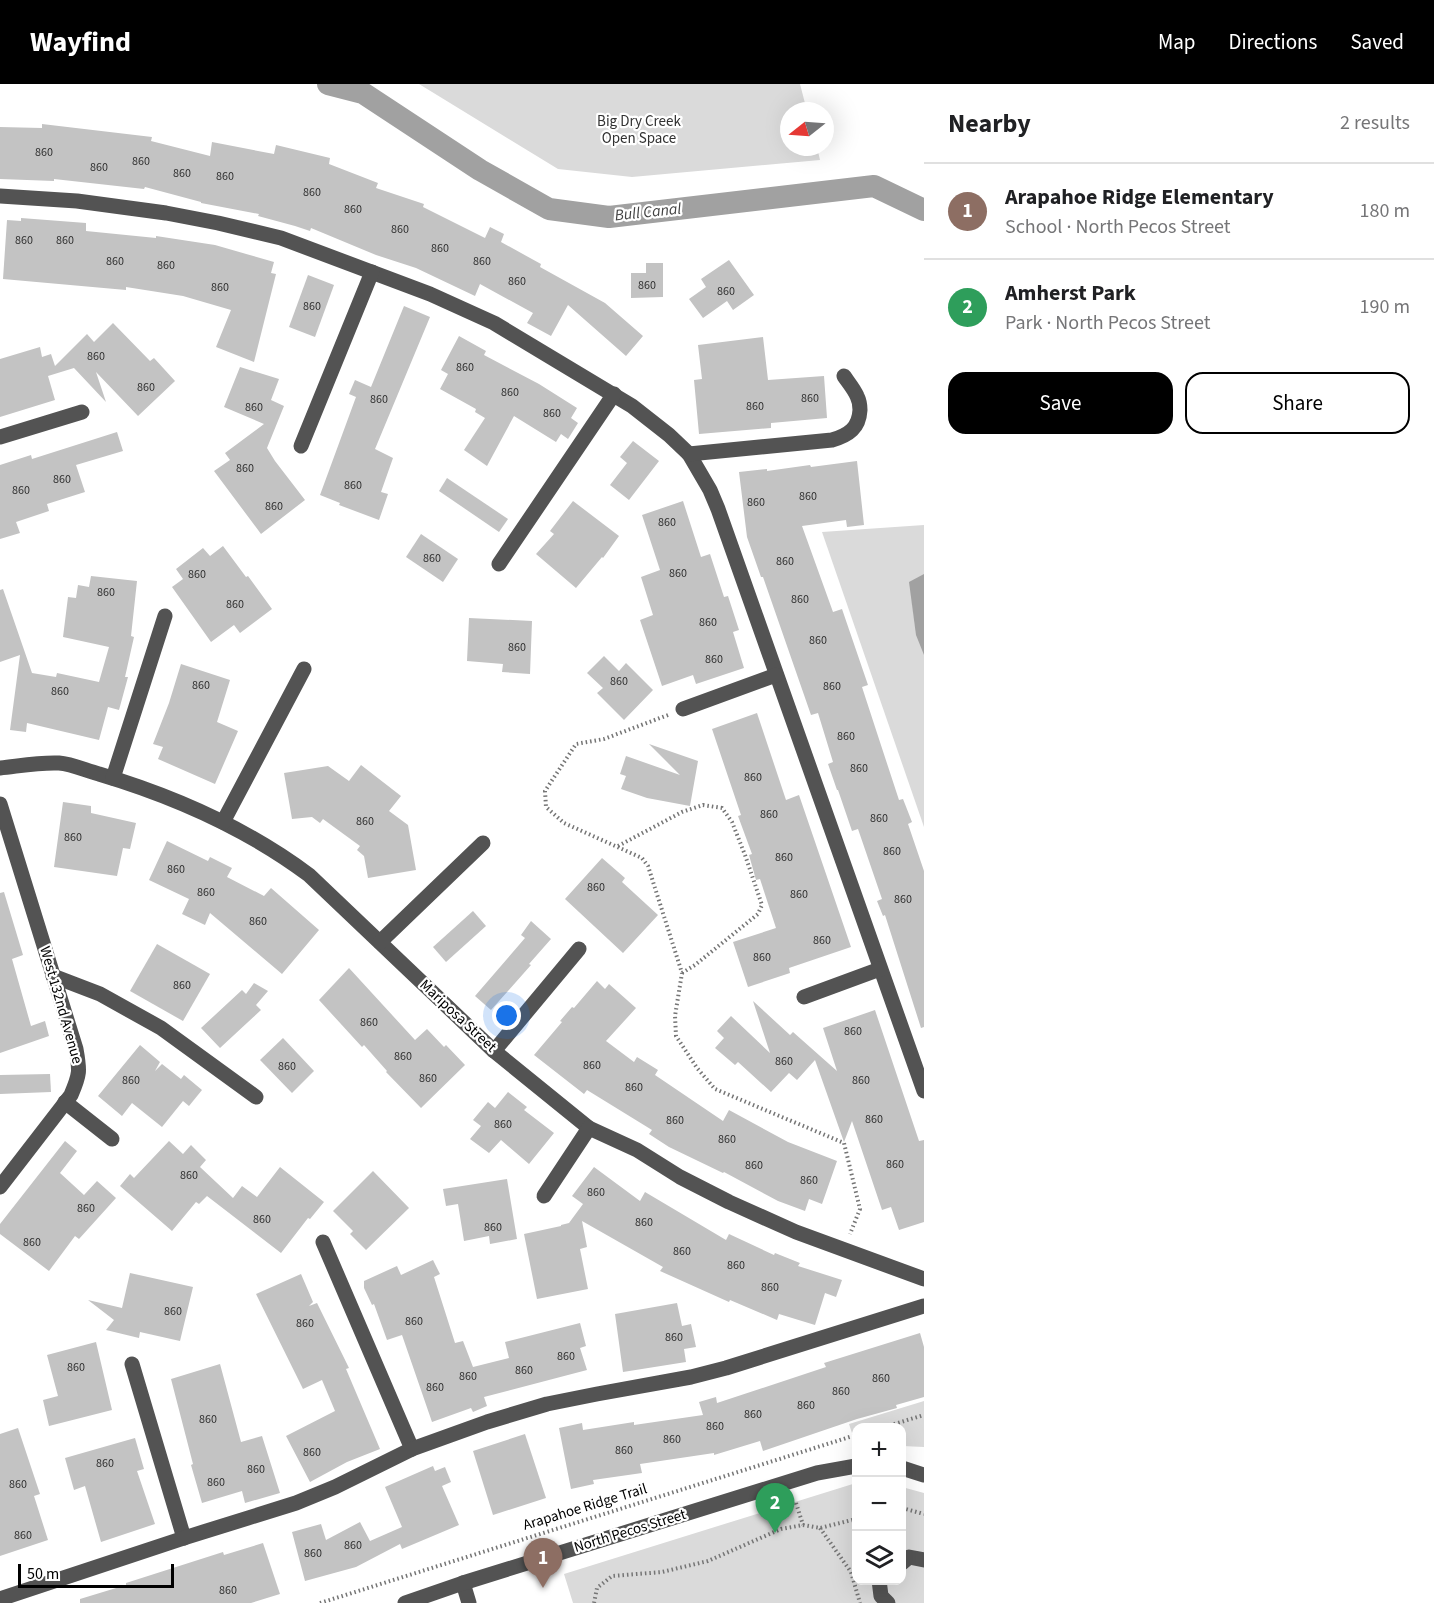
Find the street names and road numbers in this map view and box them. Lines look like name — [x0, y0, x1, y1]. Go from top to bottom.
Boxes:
street label: West 132nd Avenue — [34, 944, 88, 1066]
street label: Mariposa Street — [415, 975, 501, 1057]
street label: Arapahoe Ridge Trail — [520, 1478, 650, 1536]
street label: North Pecos Street — [571, 1504, 689, 1558]

